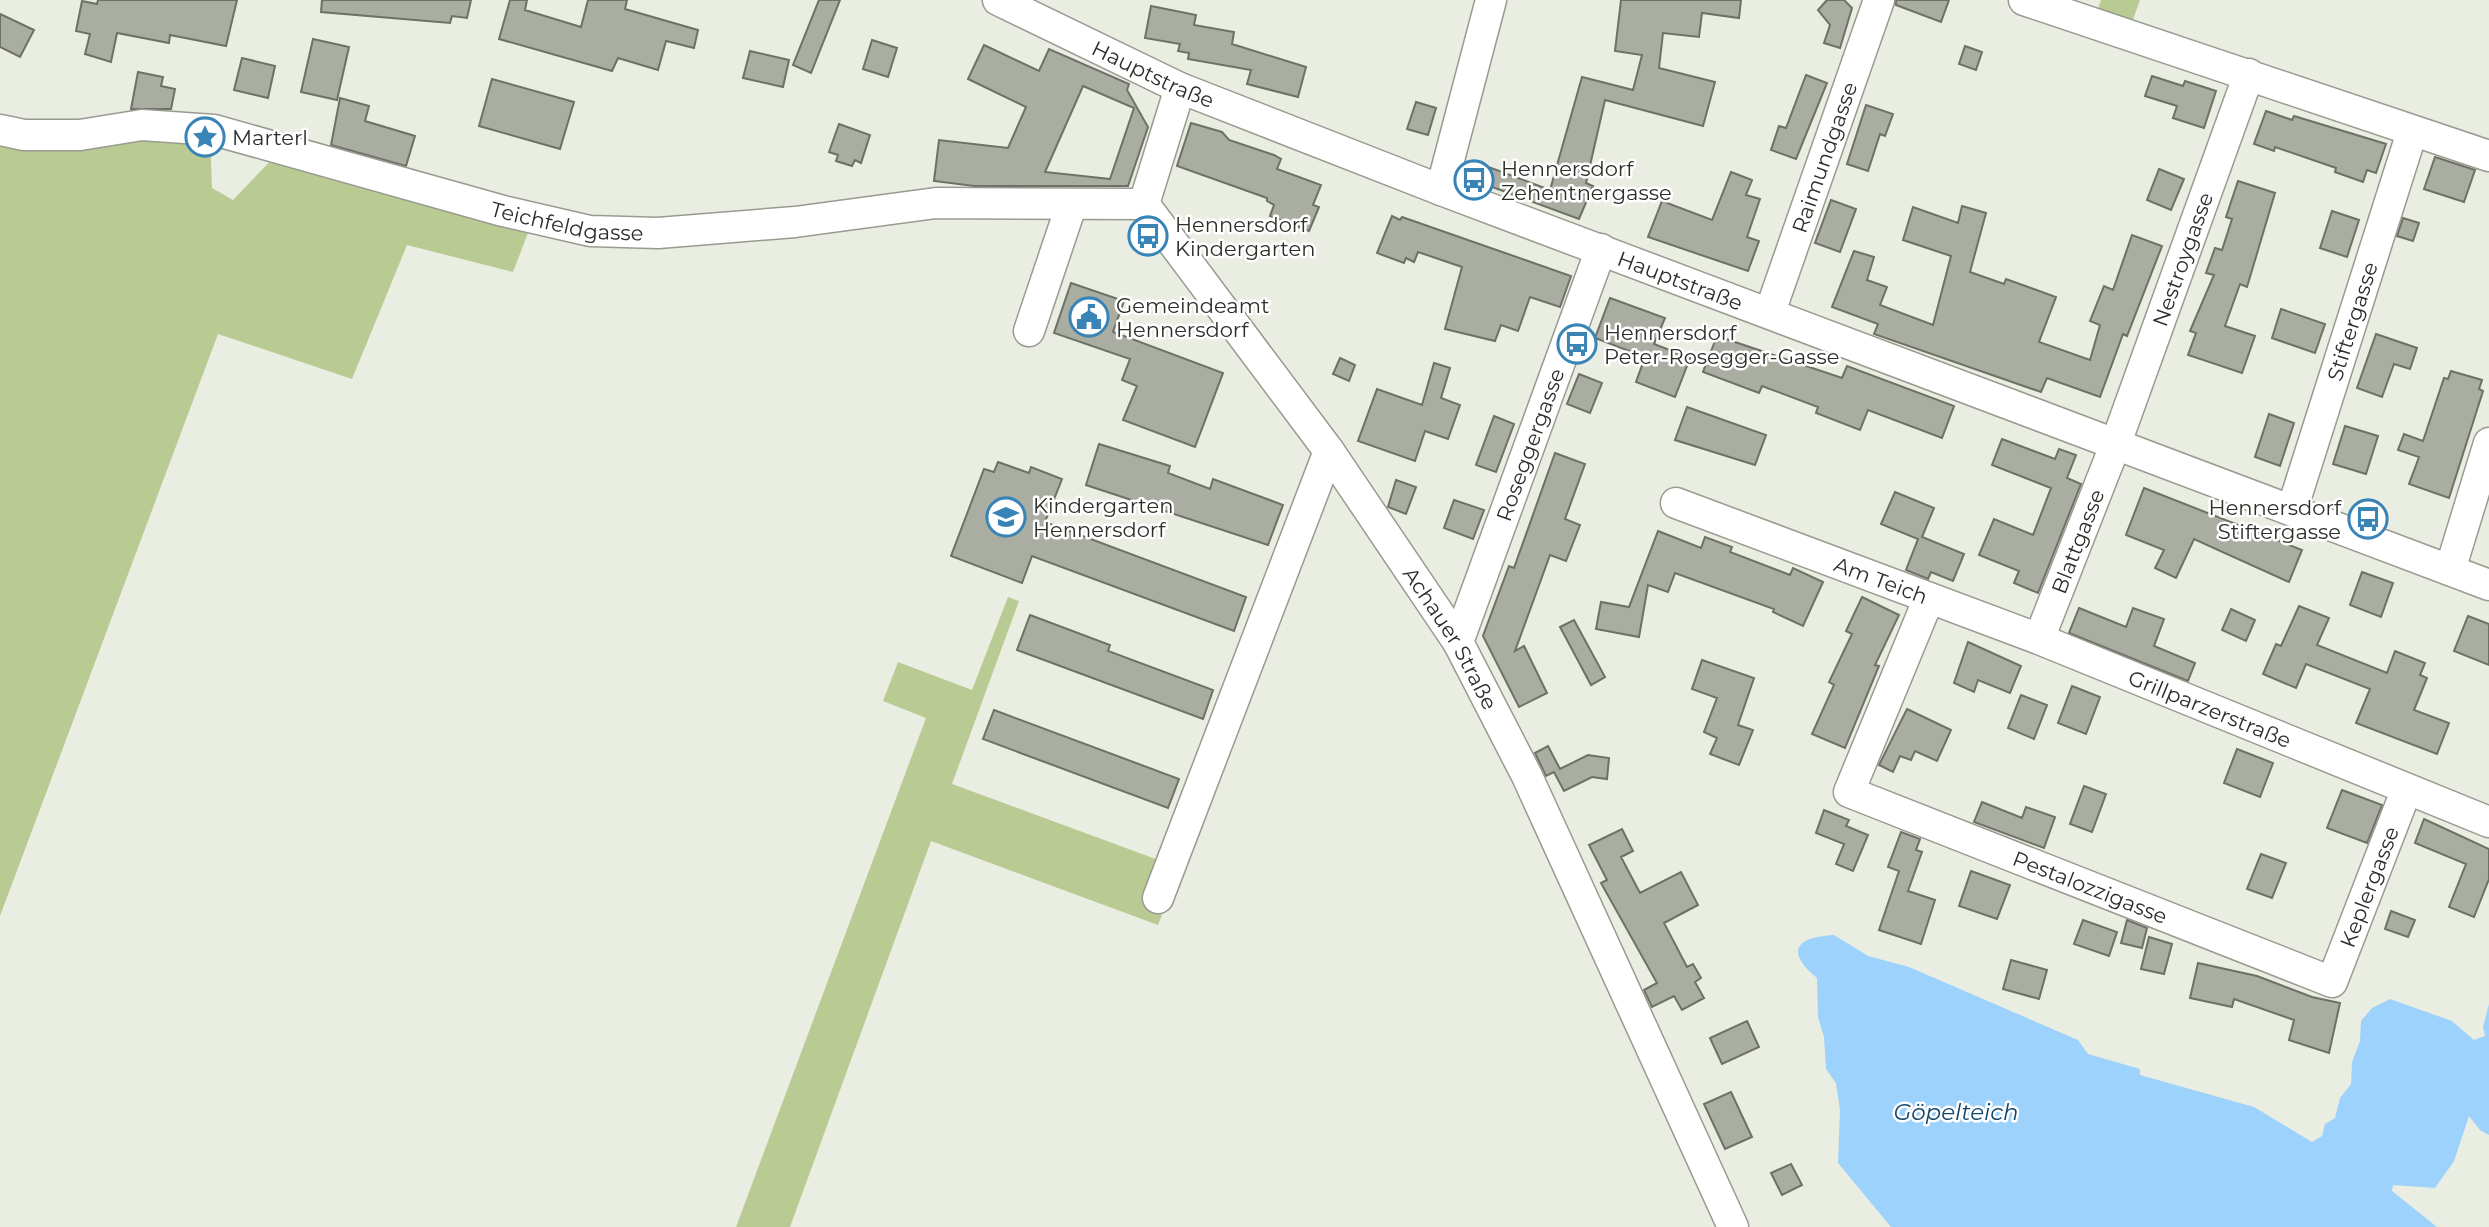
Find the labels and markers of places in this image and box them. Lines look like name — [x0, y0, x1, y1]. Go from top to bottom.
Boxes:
place icon: Marterl — [184, 116, 226, 158]
place label: Marterl — [232, 125, 308, 150]
place label: Hennersdorf Zehentnergasse — [1501, 156, 1672, 205]
bus stop icon: Hennersdorf Zehentnergasse — [1453, 159, 1495, 201]
place label: Hennersdorf Kindergarten — [1175, 212, 1315, 261]
bus stop icon: Hennersdorf Kindergarten — [1127, 215, 1169, 257]
place label: Gemeindeamt Hennersdorf — [1116, 293, 1270, 342]
public building icon: Gemeindeamt Hennersdorf — [1068, 296, 1110, 338]
place label: Hennersdorf Peter-Rosegger-Gasse — [1604, 320, 1839, 369]
bus stop icon: Hennersdorf Peter-Rosegger-Gasse — [1556, 323, 1598, 365]
place label: Kindergarten Hennersdorf — [1033, 493, 1173, 542]
place label: Hennersdorf Stiftergasse — [2209, 495, 2342, 544]
school or university icon: Kindergarten Hennersdorf — [985, 496, 1027, 538]
bus stop icon: Hennersdorf Stiftergasse — [2347, 498, 2389, 540]

